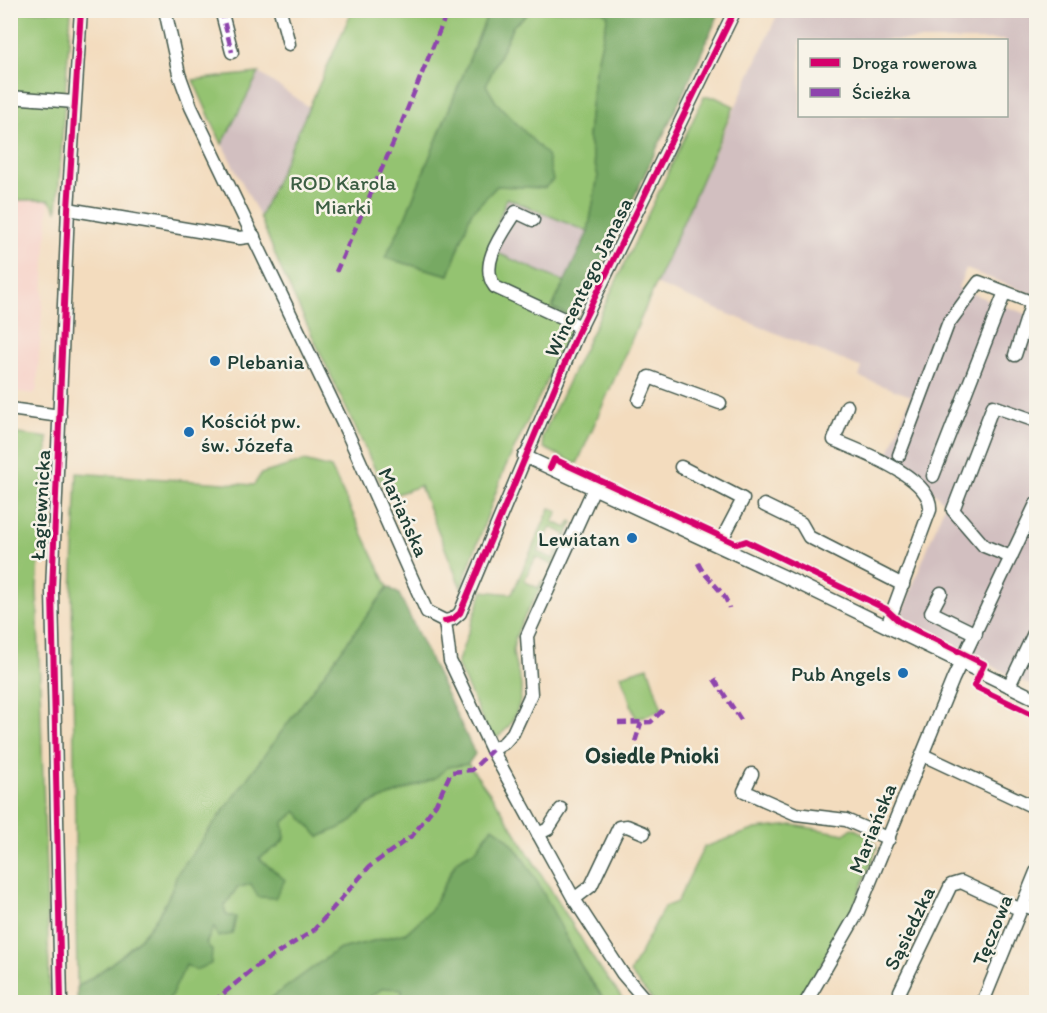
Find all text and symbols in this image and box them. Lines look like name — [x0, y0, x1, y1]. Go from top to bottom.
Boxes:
legend — [798, 39, 1008, 117]
text: Droga rowerowa — [852, 52, 978, 74]
text: Ścieżka — [852, 82, 911, 104]
park label: ROD Karola Miarki — [290, 170, 396, 219]
street label: Wincentego Janasa — [539, 193, 638, 361]
place label: Plebania — [227, 349, 304, 374]
marker: Plebania — [208, 354, 222, 368]
place label: Kościół pw. św. Józefa — [201, 408, 301, 457]
marker: Kościół pw. św. Józefa — [182, 425, 196, 439]
street label: Łagiewnicka — [25, 449, 55, 561]
street label: Mariańska — [373, 463, 435, 561]
place label: Lewiatan — [538, 526, 620, 551]
marker: Lewiatan — [625, 531, 639, 545]
place label: Pub Angels — [791, 661, 891, 686]
marker: Pub Angels — [896, 666, 910, 680]
district label: Osiedle Pnioki — [585, 742, 719, 769]
street label: Mariańska — [843, 779, 901, 877]
street label: Sąsiedzka — [878, 882, 940, 974]
street label: Tęczowa — [966, 891, 1018, 969]

